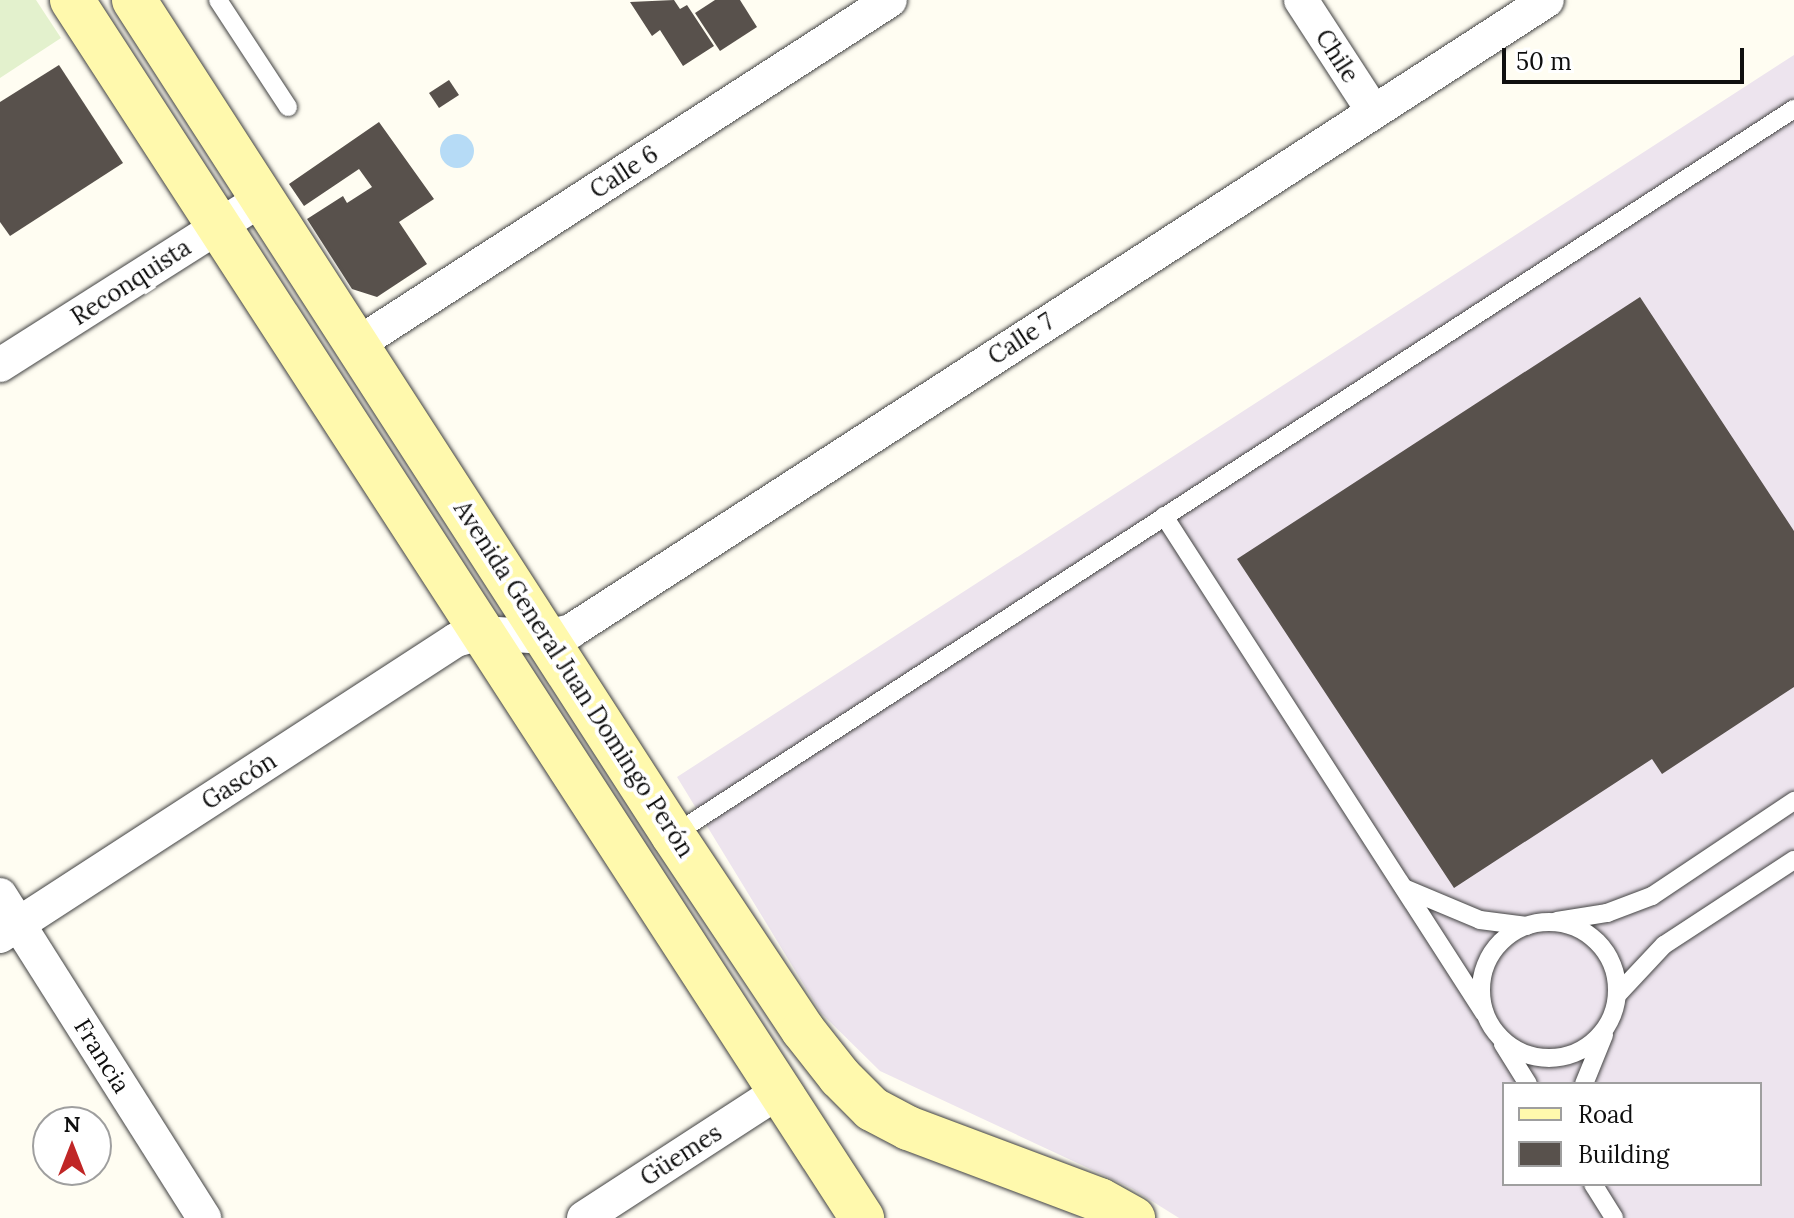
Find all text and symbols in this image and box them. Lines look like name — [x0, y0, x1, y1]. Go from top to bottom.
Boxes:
street label: Chile — [1309, 24, 1365, 88]
scale bar — [1506, 32, 1748, 82]
text: 50 m — [1516, 46, 1572, 77]
street label: Calle 6 — [585, 139, 663, 205]
street label: Reconquista — [66, 233, 196, 331]
street label: Calle 7 — [983, 307, 1059, 371]
street label: Avenida General Juan Domingo Perón — [448, 495, 700, 863]
street label: Gascón — [196, 746, 282, 816]
street label: Francia — [68, 1014, 136, 1098]
legend — [1502, 1082, 1762, 1186]
text: Road — [1578, 1099, 1634, 1130]
north arrow — [32, 1106, 112, 1186]
text: N — [63, 1110, 81, 1138]
street label: Güemes — [635, 1118, 727, 1192]
text: Building — [1578, 1139, 1669, 1170]

